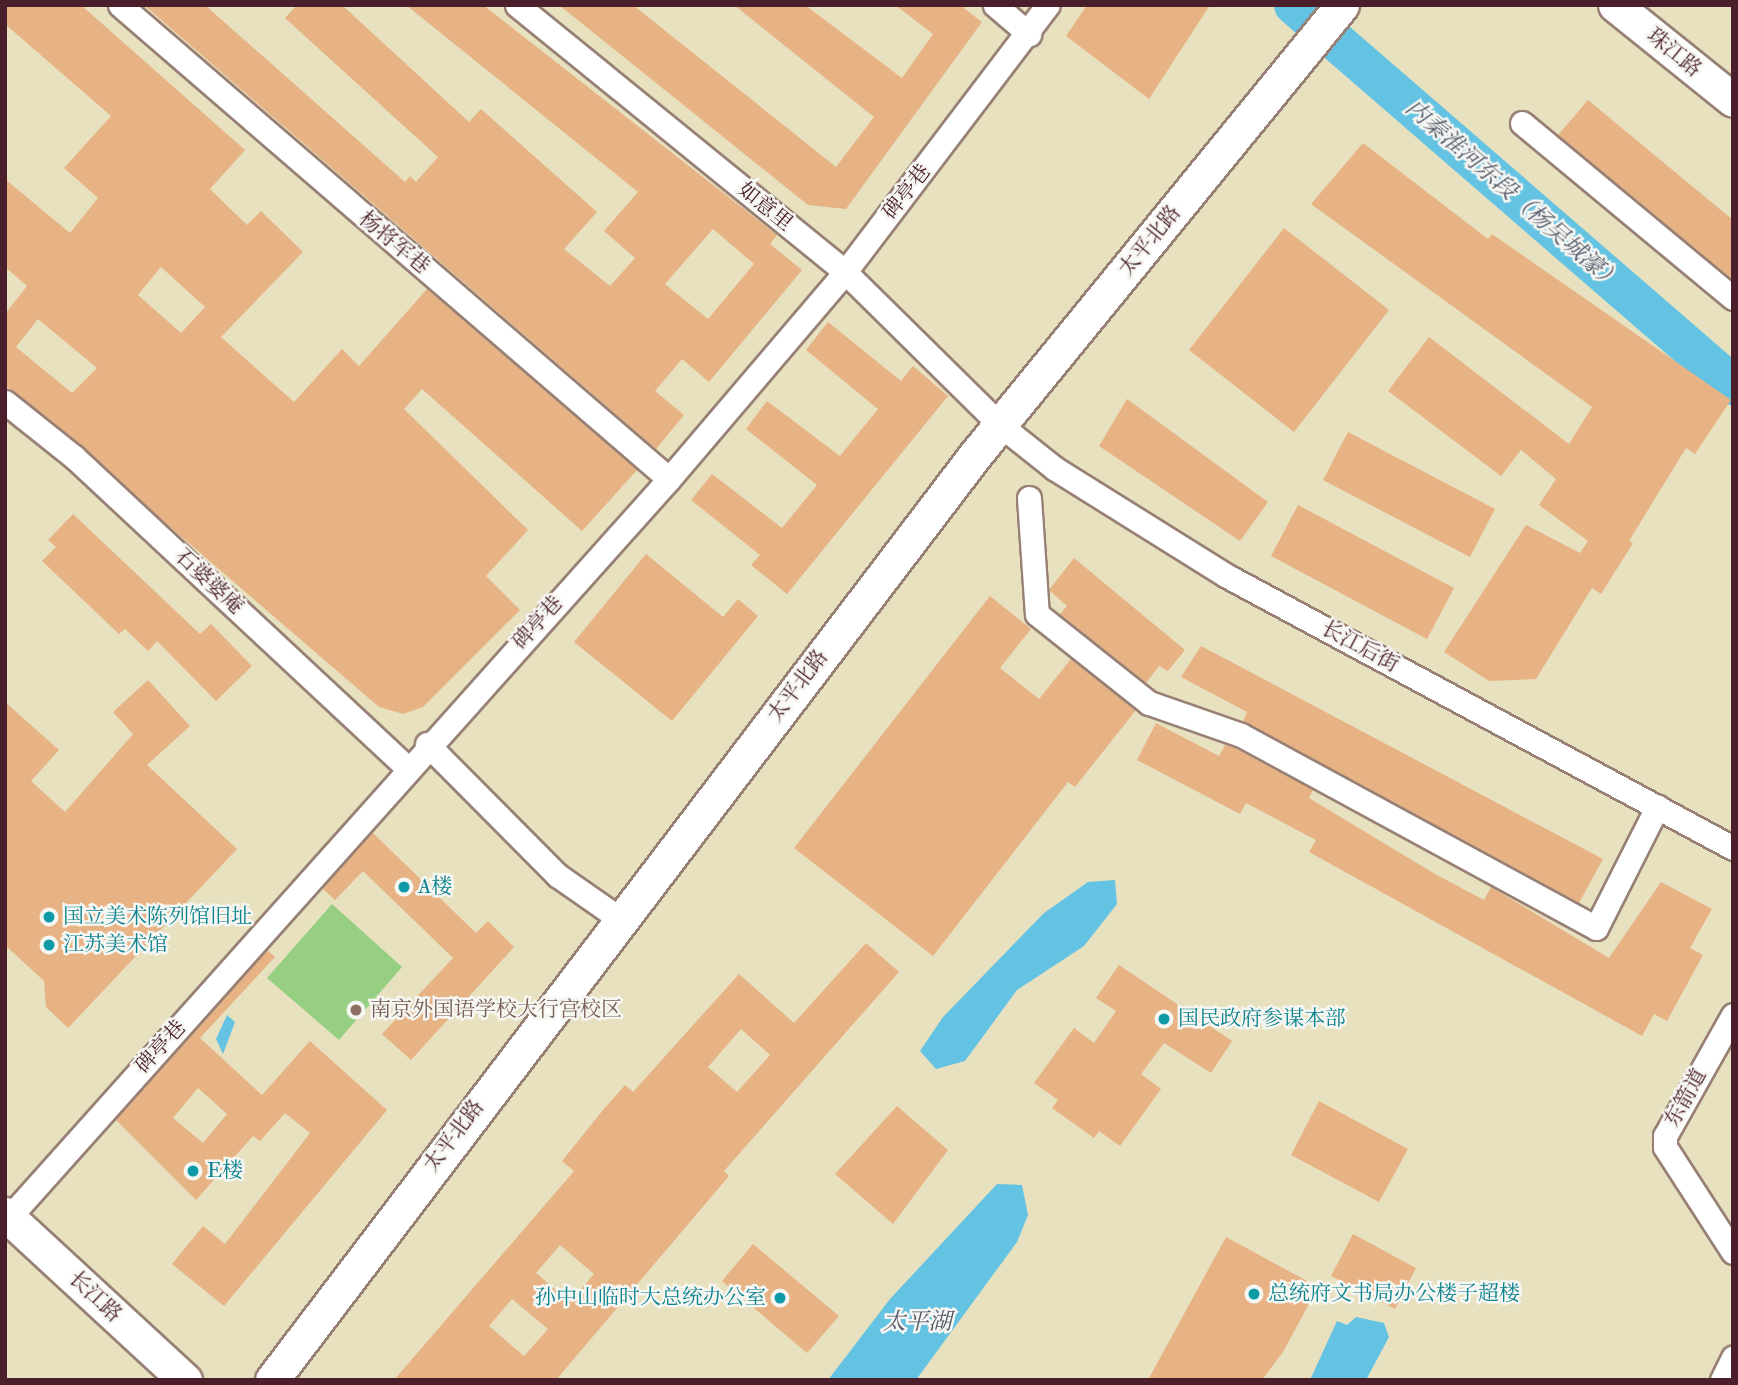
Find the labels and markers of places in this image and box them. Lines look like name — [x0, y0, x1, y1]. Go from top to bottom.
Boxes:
place label: A楼 — [418, 874, 452, 900]
marker: A楼 — [396, 879, 412, 895]
place label: 国立美术陈列馆旧址 — [63, 904, 252, 930]
marker: 国立美术陈列馆旧址 — [41, 909, 57, 925]
place label: 江苏美术馆 — [63, 932, 168, 958]
marker: 江苏美术馆 — [41, 937, 57, 953]
place label: 南京外国语学校大行宫校区 — [370, 997, 622, 1023]
marker: 南京外国语学校大行宫校区 — [348, 1002, 364, 1018]
place label: 国民政府参谋本部 — [1178, 1006, 1346, 1032]
marker: 国民政府参谋本部 — [1156, 1011, 1172, 1027]
place label: E楼 — [207, 1158, 243, 1184]
marker: E楼 — [185, 1163, 201, 1179]
place label: 总统府文书局办公楼子超楼 — [1268, 1281, 1520, 1307]
place label: 孙中山临时大总统办公室 — [535, 1285, 766, 1311]
marker: 总统府文书局办公楼子超楼 — [1246, 1286, 1262, 1302]
marker: 孙中山临时大总统办公室 — [772, 1290, 788, 1306]

